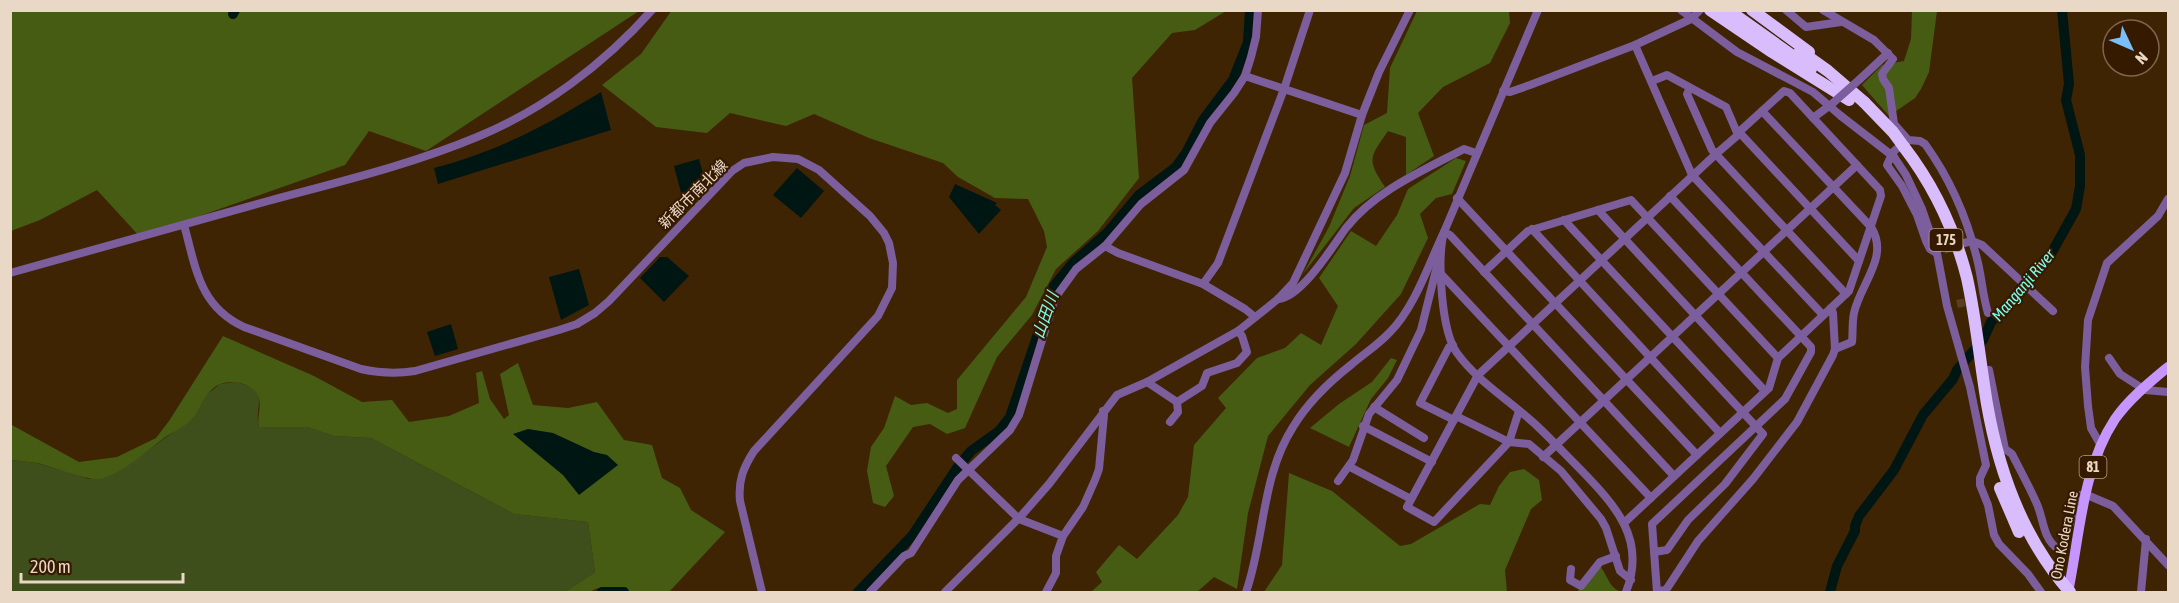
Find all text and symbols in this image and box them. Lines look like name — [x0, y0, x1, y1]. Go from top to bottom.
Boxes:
north arrow — [2101, 18, 2161, 78]
text: N — [2132, 49, 2152, 68]
street label: 新都市南北線 — [655, 156, 731, 232]
road number: 175 — [1930, 229, 1962, 251]
water label: Manganji River — [1988, 245, 2060, 325]
water label: 山田川 — [1029, 287, 1062, 341]
road number: 81 — [2080, 456, 2106, 478]
street label: Ono Kodera Line — [2047, 489, 2081, 581]
scale bar — [21, 546, 183, 584]
text: 200 m — [30, 556, 71, 577]

